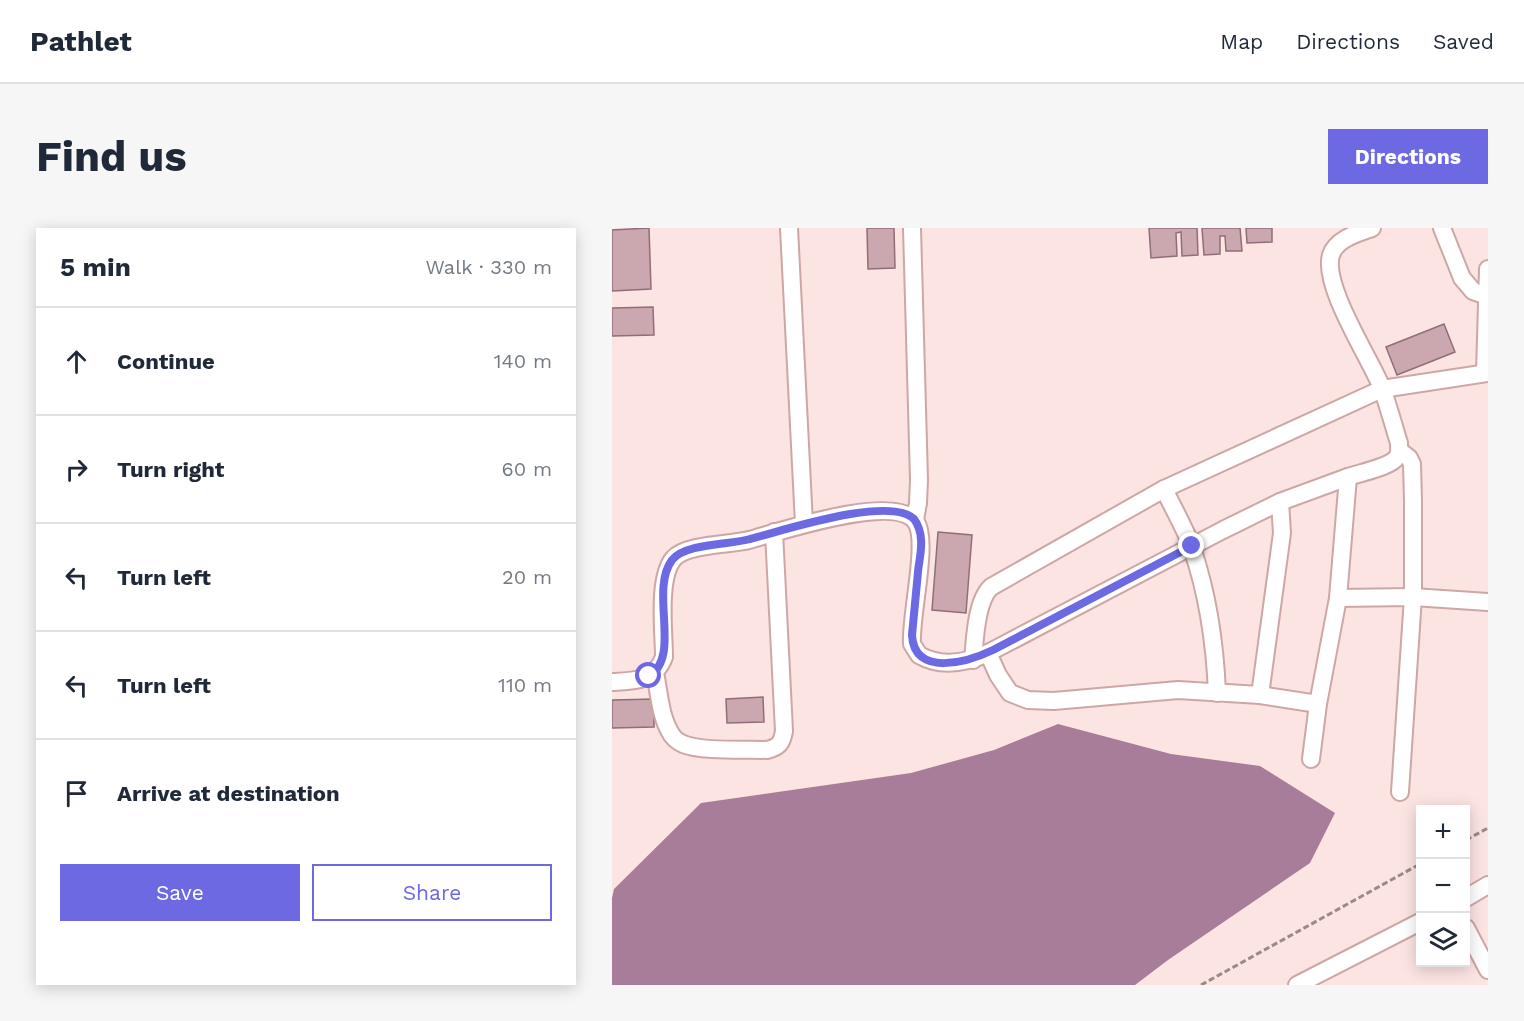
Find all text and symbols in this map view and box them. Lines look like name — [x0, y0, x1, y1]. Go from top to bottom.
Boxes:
text: Pathlet — [30, 25, 132, 58]
text: Map — [1220, 29, 1263, 54]
text: Directions — [1296, 29, 1400, 54]
text: Saved — [1433, 29, 1494, 54]
button: Directions — [1328, 129, 1488, 184]
text: Find us — [36, 132, 187, 181]
text: 5 min — [60, 252, 131, 282]
text: Walk · 330 m — [425, 255, 552, 279]
icon: ahead — [60, 345, 93, 378]
text: Continue — [117, 349, 215, 374]
text: 140 m — [494, 349, 552, 373]
icon: right — [60, 453, 93, 486]
text: Turn right — [117, 457, 224, 482]
text: 60 m — [502, 457, 552, 481]
route end — [1178, 532, 1204, 558]
icon: left — [60, 561, 93, 594]
text: Turn left — [117, 565, 211, 590]
text: 20 m — [502, 565, 552, 589]
route start — [635, 662, 661, 688]
icon: left — [60, 669, 93, 702]
text: Turn left — [117, 673, 211, 698]
text: 110 m — [498, 673, 552, 697]
icon: arrive — [60, 777, 93, 810]
text: Arrive at destination — [117, 781, 340, 806]
map controls — [1416, 805, 1470, 967]
button: + — [1416, 805, 1470, 859]
button: − — [1416, 859, 1470, 913]
button: Save — [60, 864, 300, 921]
button: Share — [312, 864, 552, 921]
button: layers — [1416, 913, 1470, 967]

